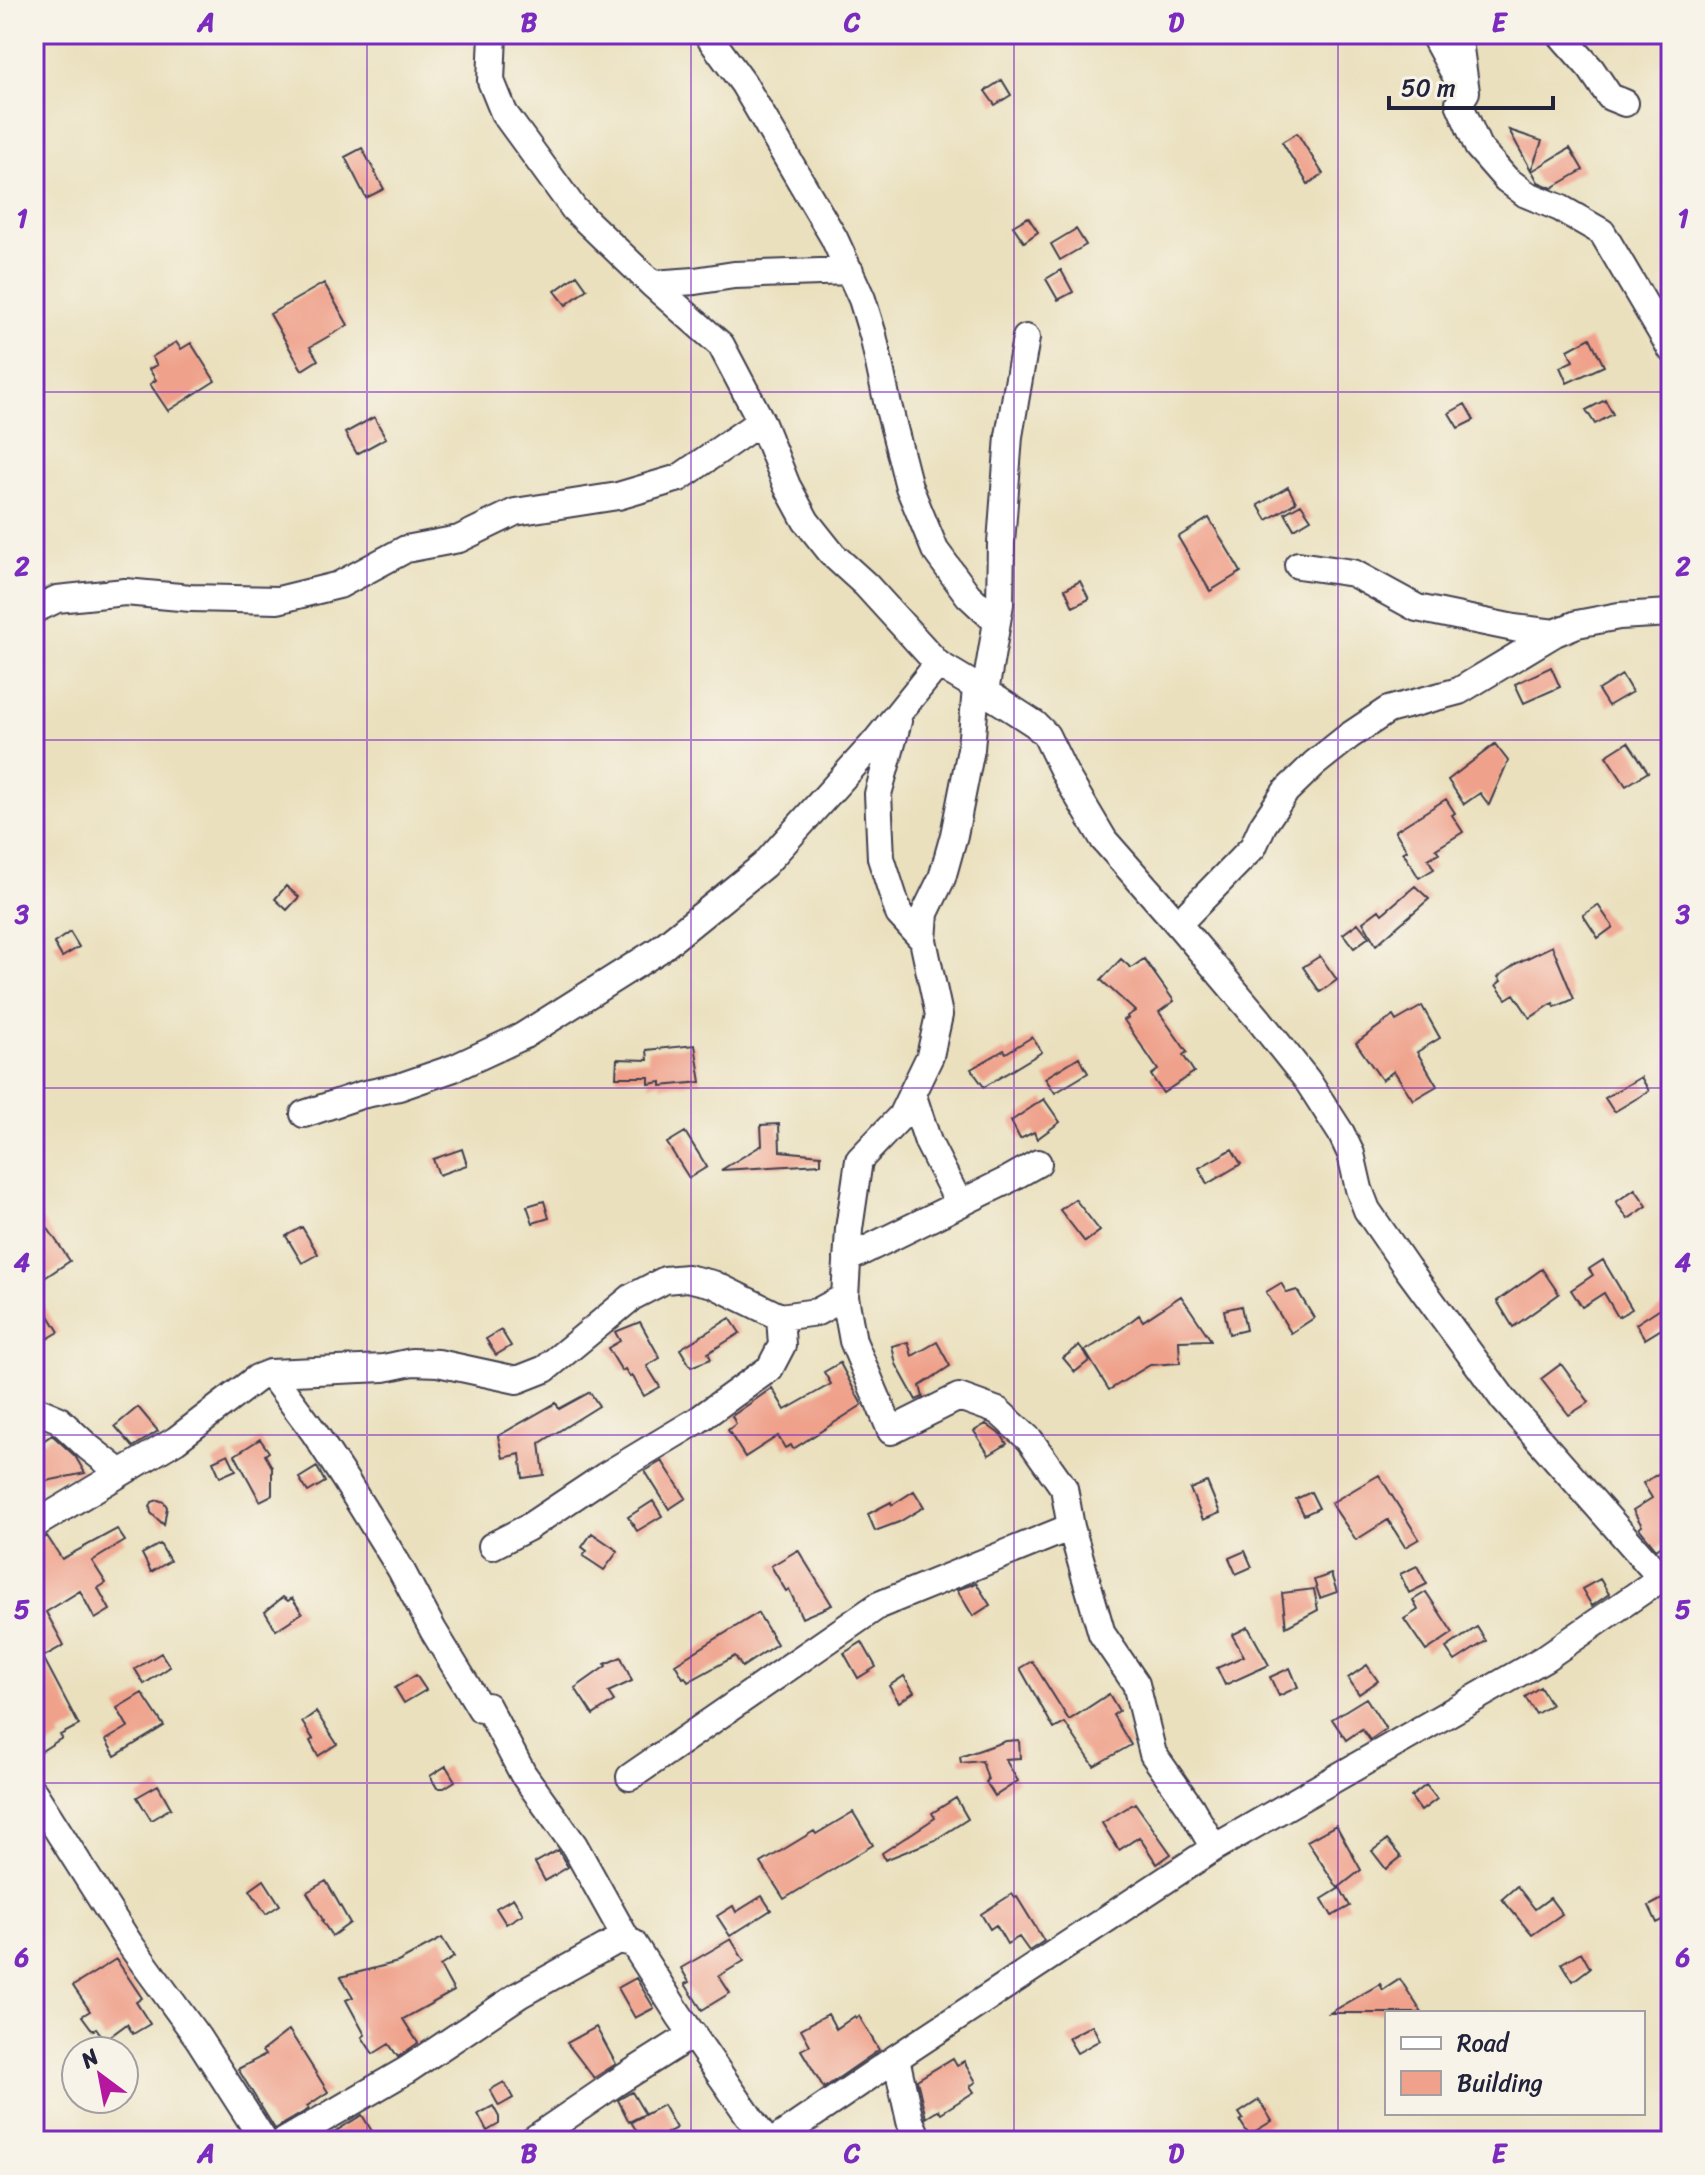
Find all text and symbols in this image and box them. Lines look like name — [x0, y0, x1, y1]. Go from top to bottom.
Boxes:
text: A — [196, 0, 215, 45]
text: B — [521, 0, 538, 45]
text: C — [843, 0, 861, 45]
text: D — [1168, 0, 1184, 45]
text: E — [1492, 0, 1509, 45]
scale bar — [1389, 60, 1553, 110]
text: 50 m — [1401, 67, 1456, 109]
text: 1 — [16, 195, 28, 241]
text: 1 — [1677, 195, 1689, 241]
text: 2 — [13, 543, 30, 589]
text: 2 — [1674, 543, 1691, 589]
text: 3 — [14, 891, 30, 937]
text: 3 — [1675, 891, 1691, 937]
text: 4 — [14, 1239, 30, 1285]
text: 4 — [1675, 1239, 1691, 1285]
text: 5 — [14, 1586, 30, 1632]
text: 5 — [1675, 1586, 1691, 1632]
text: 6 — [14, 1934, 30, 1980]
text: 6 — [1675, 1934, 1691, 1980]
legend — [1385, 2011, 1645, 2115]
text: Road — [1457, 2022, 1511, 2064]
north arrow — [60, 2035, 140, 2115]
text: N — [72, 2037, 107, 2080]
text: Building — [1457, 2062, 1543, 2104]
text: A — [196, 2130, 215, 2175]
text: B — [521, 2130, 538, 2175]
text: C — [843, 2130, 861, 2175]
text: D — [1168, 2130, 1184, 2175]
text: E — [1492, 2130, 1509, 2175]

